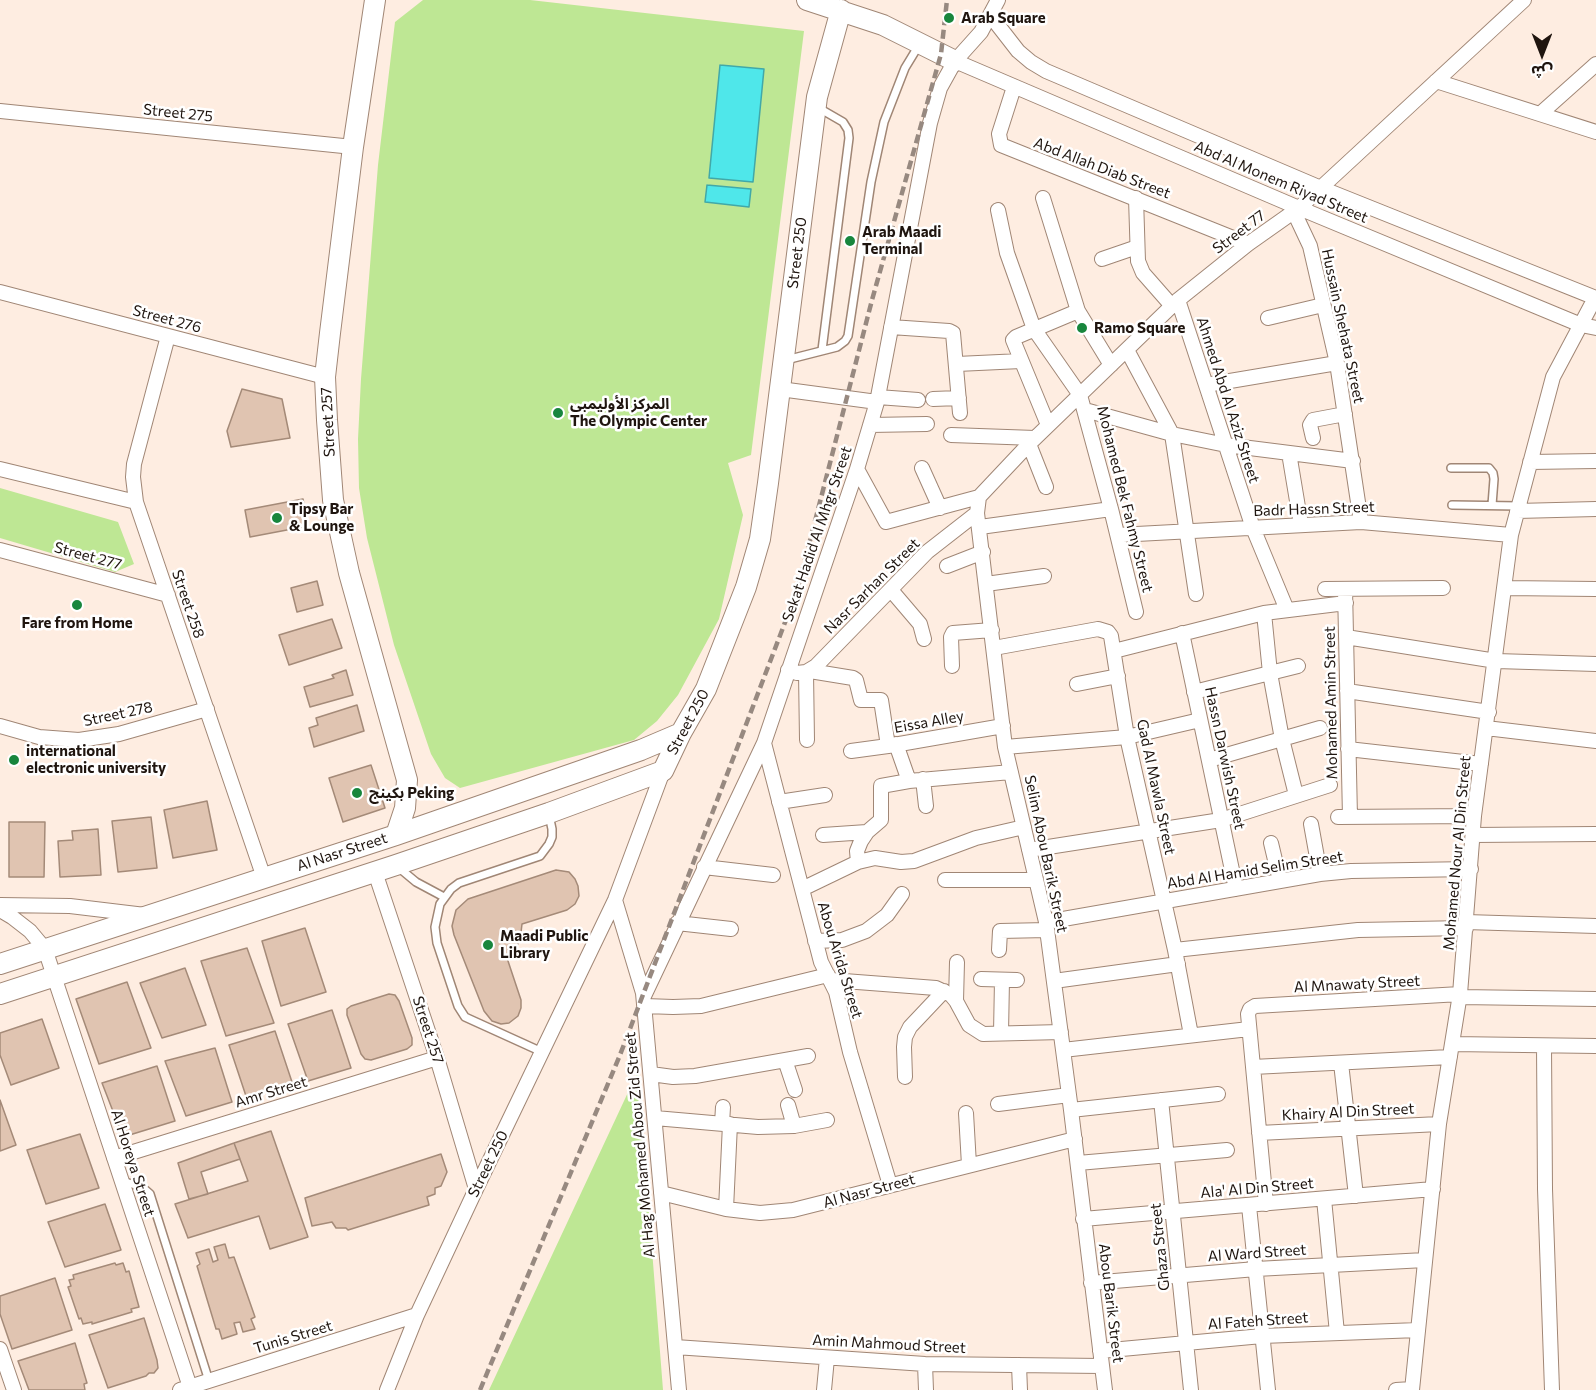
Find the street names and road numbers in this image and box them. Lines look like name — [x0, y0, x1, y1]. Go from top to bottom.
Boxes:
street label: Street 275 — [142, 100, 214, 126]
street label: Abd Allah Diab Street — [1031, 134, 1173, 202]
street label: Abd Al Monem Riyad Street — [1191, 137, 1371, 227]
street label: Street 77 — [1209, 206, 1269, 258]
street label: Street 250 — [784, 216, 810, 290]
street label: Hussain Shehata Street — [1318, 247, 1368, 405]
street label: Street 276 — [131, 301, 203, 337]
street label: Ahmed Abd Al Aziz Street — [1193, 315, 1263, 485]
street label: Street 257 — [317, 387, 339, 457]
street label: Mohamed Bek Fahmy Street — [1093, 404, 1157, 594]
street label: Sekat Hadid Al Mhgr Street — [779, 444, 855, 624]
street label: Badr Hassn Street — [1253, 498, 1375, 520]
street label: Nasr Sarhan Street — [820, 534, 924, 638]
street label: Street 277 — [52, 538, 124, 574]
street label: Street 258 — [168, 567, 208, 641]
street label: Mohamed Amin Street — [1321, 626, 1341, 780]
street label: Hassn Darwish Street — [1201, 685, 1249, 831]
street label: Street 250 — [663, 686, 713, 758]
street label: Street 278 — [82, 698, 154, 730]
street label: Eissa Alley — [893, 707, 965, 737]
street label: Gad Al Mawla Street — [1133, 718, 1179, 856]
street label: Mohamed Nour Al Din Street — [1440, 755, 1474, 951]
street label: Selim Abou Barik Street — [1021, 774, 1071, 934]
street label: Al Nasr Street — [294, 829, 390, 875]
street label: Abd Al Hamid Selim Street — [1166, 847, 1344, 893]
street label: Abou Arida Street — [814, 899, 866, 1021]
street label: Al Mnawaty Street — [1293, 972, 1421, 996]
street label: Street 257 — [409, 994, 447, 1066]
street label: Al Hag Mohamed Abou Zid Street — [621, 1031, 659, 1259]
street label: Amr Street — [233, 1072, 309, 1112]
street label: Khairy Al Din Street — [1281, 1100, 1415, 1124]
street label: Al Horeya Street — [107, 1107, 159, 1219]
street label: Street 250 — [464, 1128, 512, 1200]
street label: Al Nasr Street — [821, 1170, 917, 1212]
street label: Ala' Al Din Street — [1200, 1174, 1314, 1202]
street label: Ghaza Street — [1146, 1202, 1174, 1292]
street label: Al Ward Street — [1207, 1241, 1307, 1265]
street label: Abou Barik Street — [1095, 1242, 1127, 1364]
street label: Al Fateh Street — [1207, 1308, 1309, 1334]
street label: Tunis Street — [252, 1317, 334, 1357]
street label: Amin Mahmoud Street — [812, 1331, 966, 1357]

